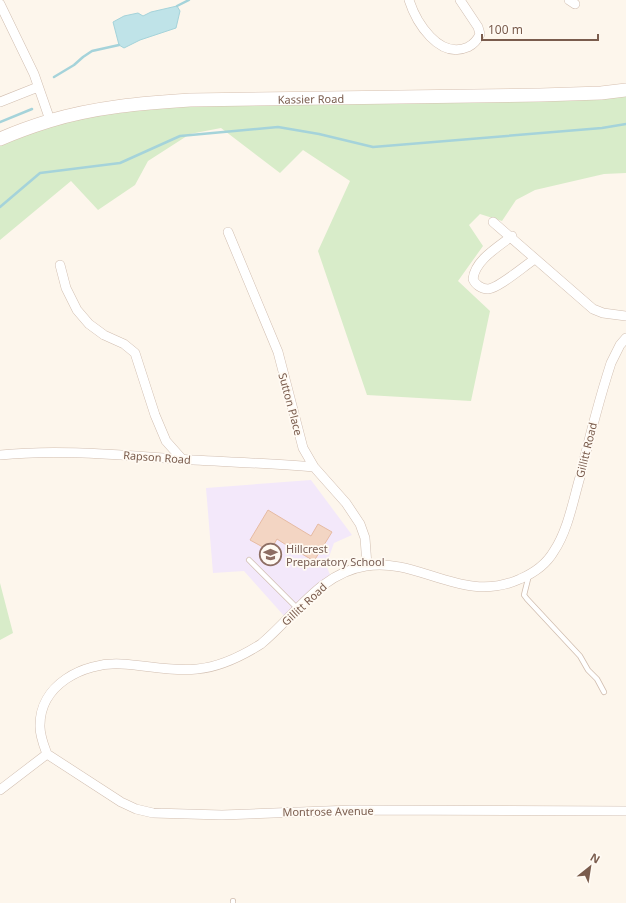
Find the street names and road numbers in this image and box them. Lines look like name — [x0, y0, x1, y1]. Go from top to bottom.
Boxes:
street label: Kassier Road — [278, 90, 344, 106]
street label: Sutton Place — [275, 371, 307, 437]
street label: Gillitt Road — [572, 421, 600, 479]
street label: Rapson Road — [123, 447, 191, 467]
street label: Gillitt Road — [278, 579, 330, 629]
street label: Montrose Avenue — [282, 803, 374, 819]

